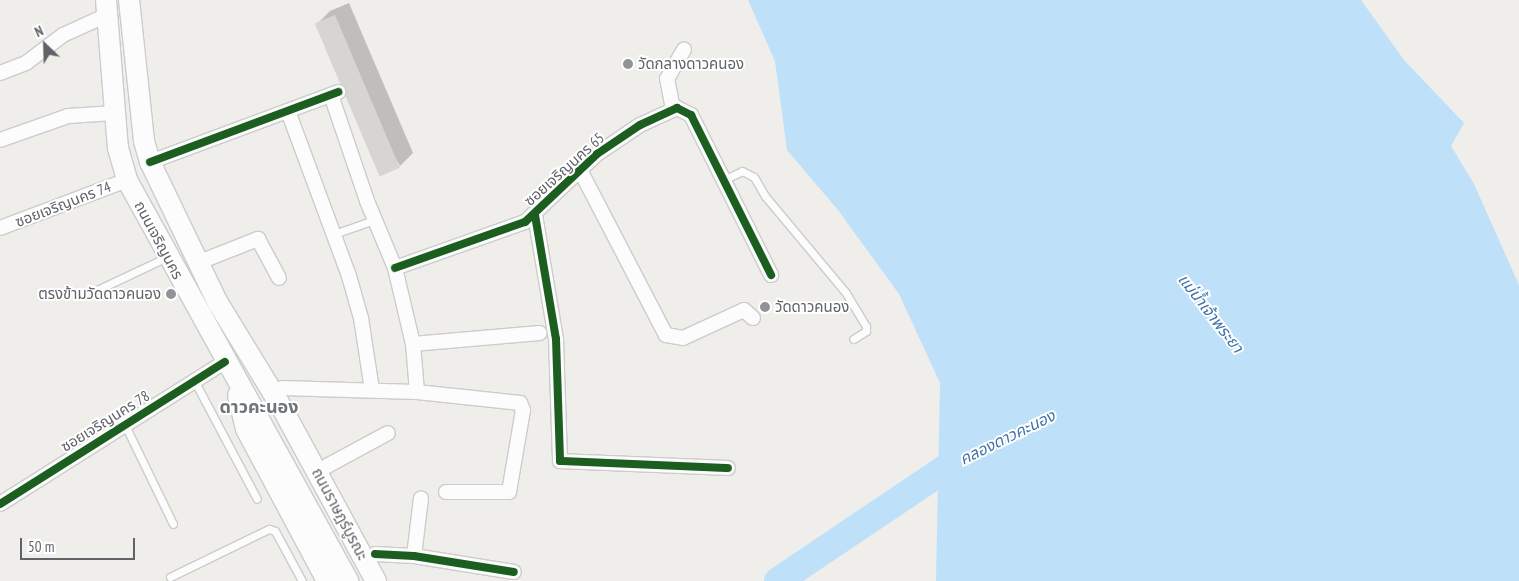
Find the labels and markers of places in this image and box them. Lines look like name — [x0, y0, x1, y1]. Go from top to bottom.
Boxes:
place label: วัดกลางดาวคนอง — [638, 55, 744, 73]
marker: วัดกลางดาวคนอง — [622, 58, 634, 70]
place label: ตรงข้ามวัดดาวคนอง — [38, 285, 161, 303]
marker: ตรงข้ามวัดดาวคนอง — [165, 288, 177, 300]
place label: วัดดาวคนอง — [775, 298, 849, 316]
marker: วัดดาวคนอง — [759, 301, 771, 313]

